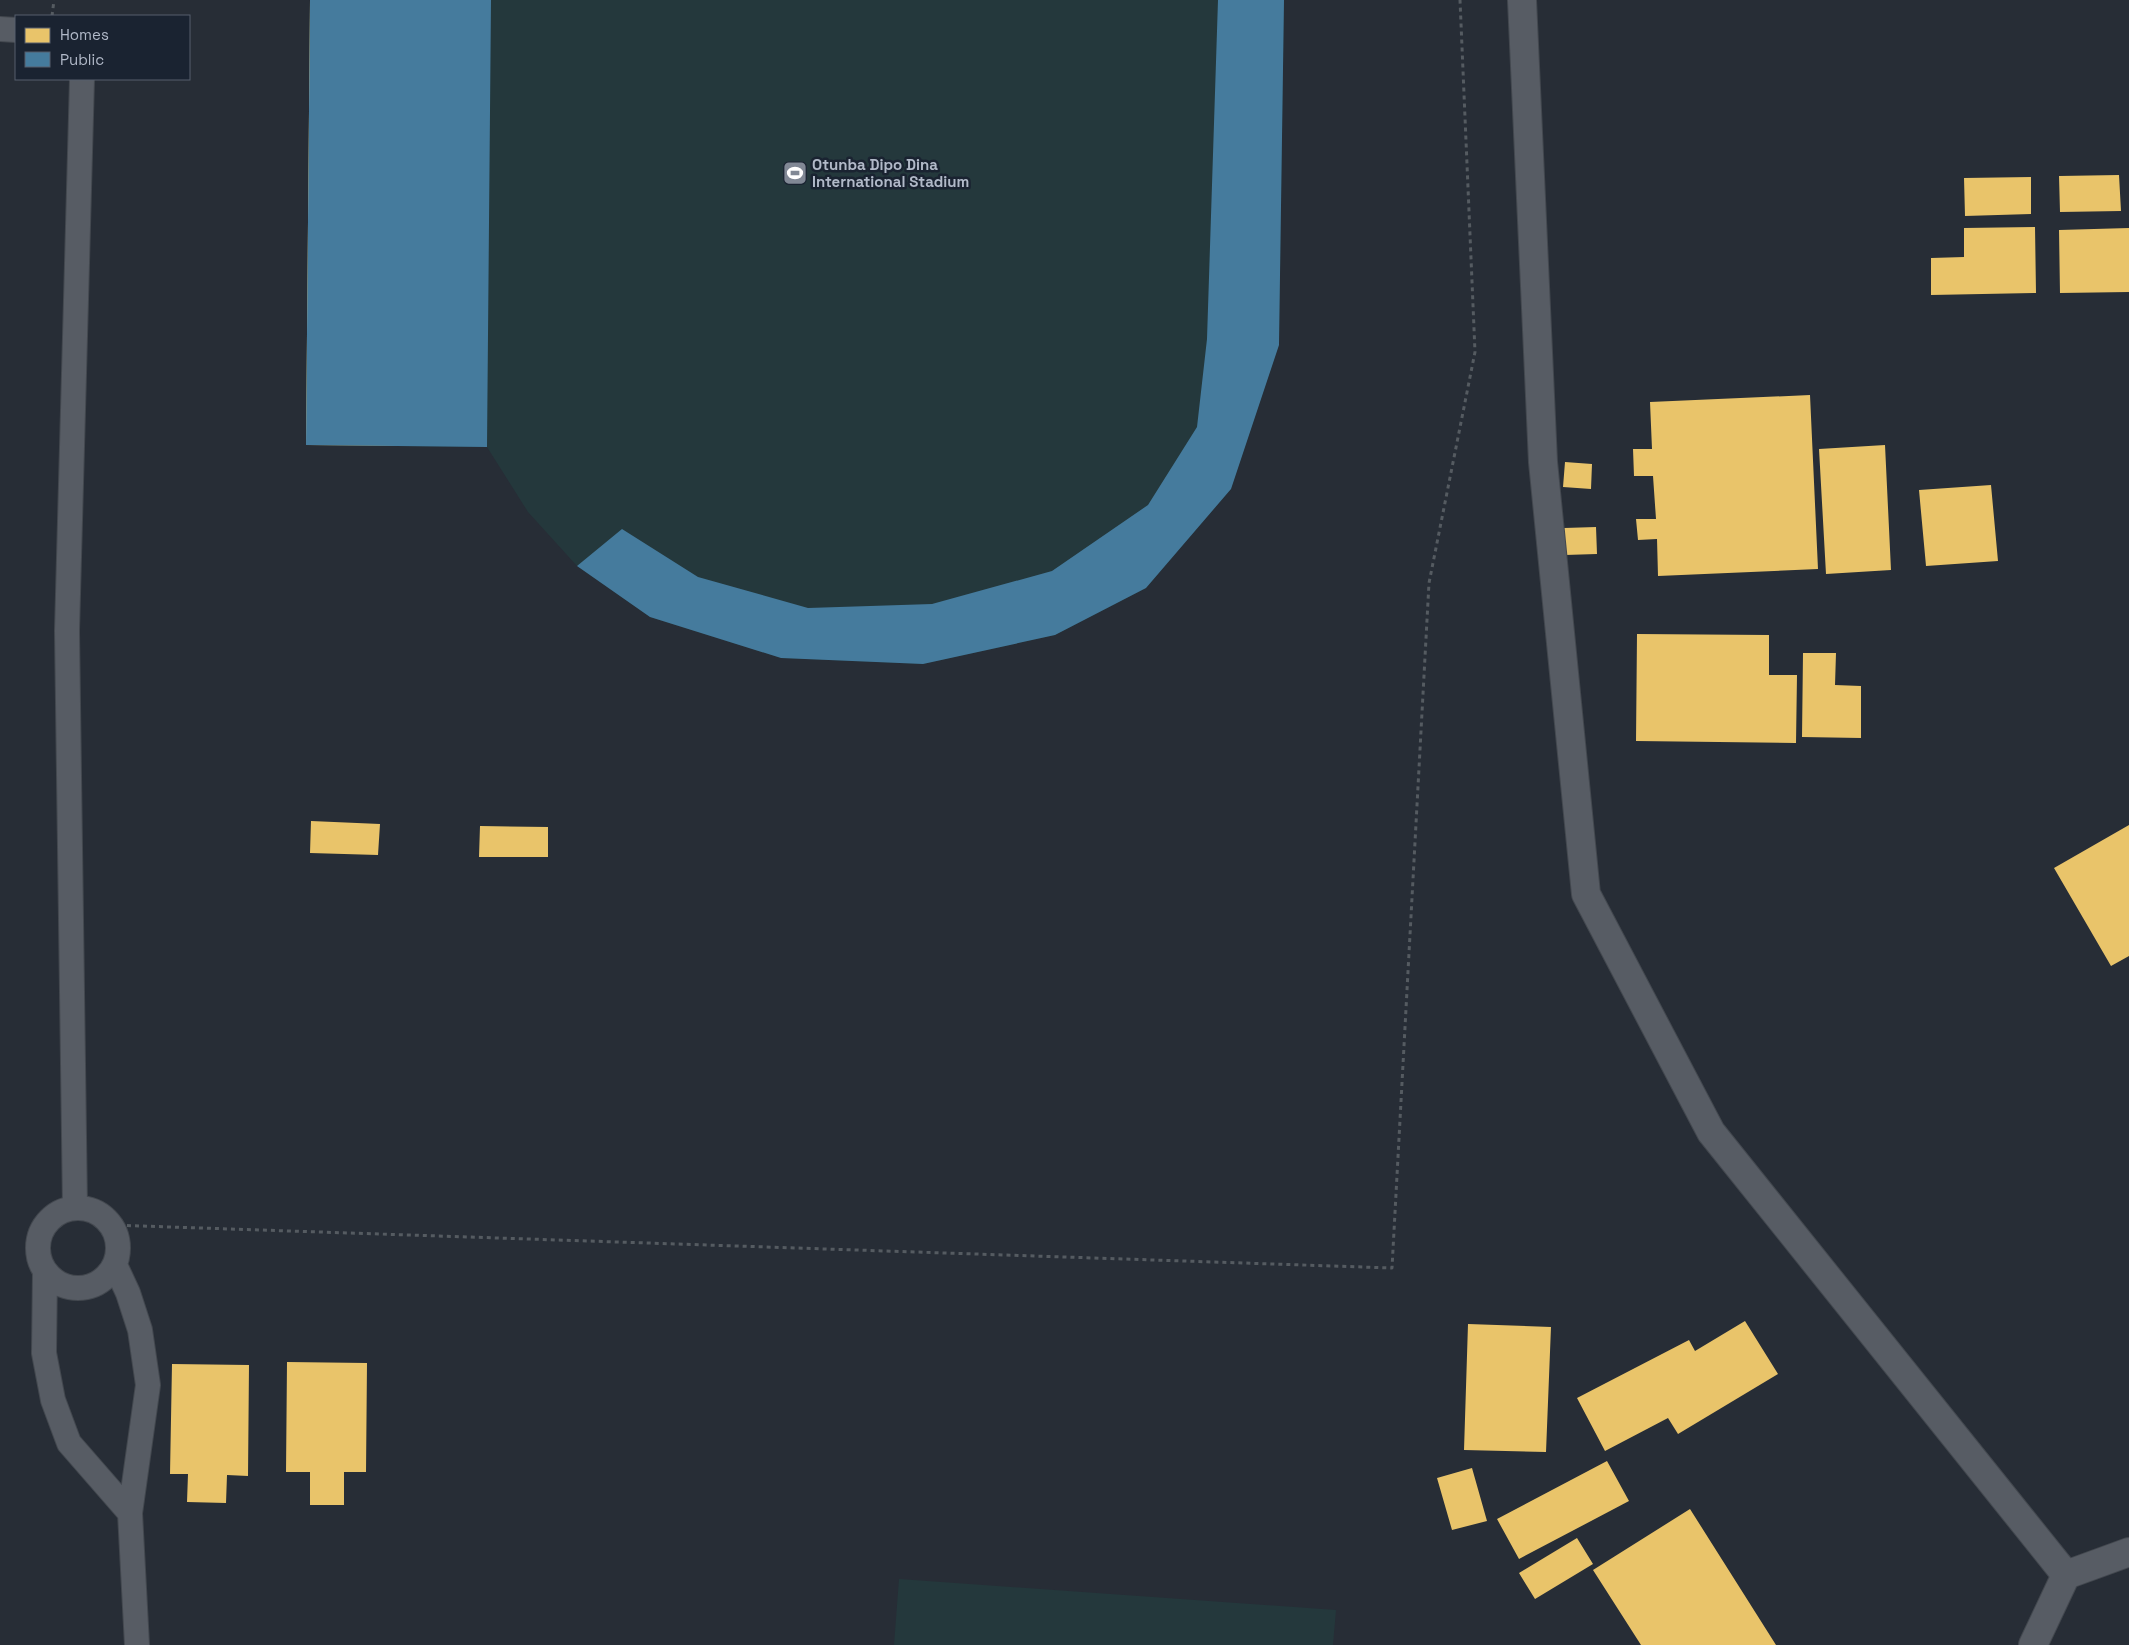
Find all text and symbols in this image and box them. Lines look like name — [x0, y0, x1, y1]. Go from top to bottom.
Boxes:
legend — [15, 15, 190, 80]
text: Homes — [60, 25, 109, 44]
text: Public — [60, 50, 104, 69]
place label: Otunba Dipo Dina International Stadium — [812, 155, 969, 191]
sports icon: Otunba Dipo Dina International Stadium — [782, 160, 808, 186]

